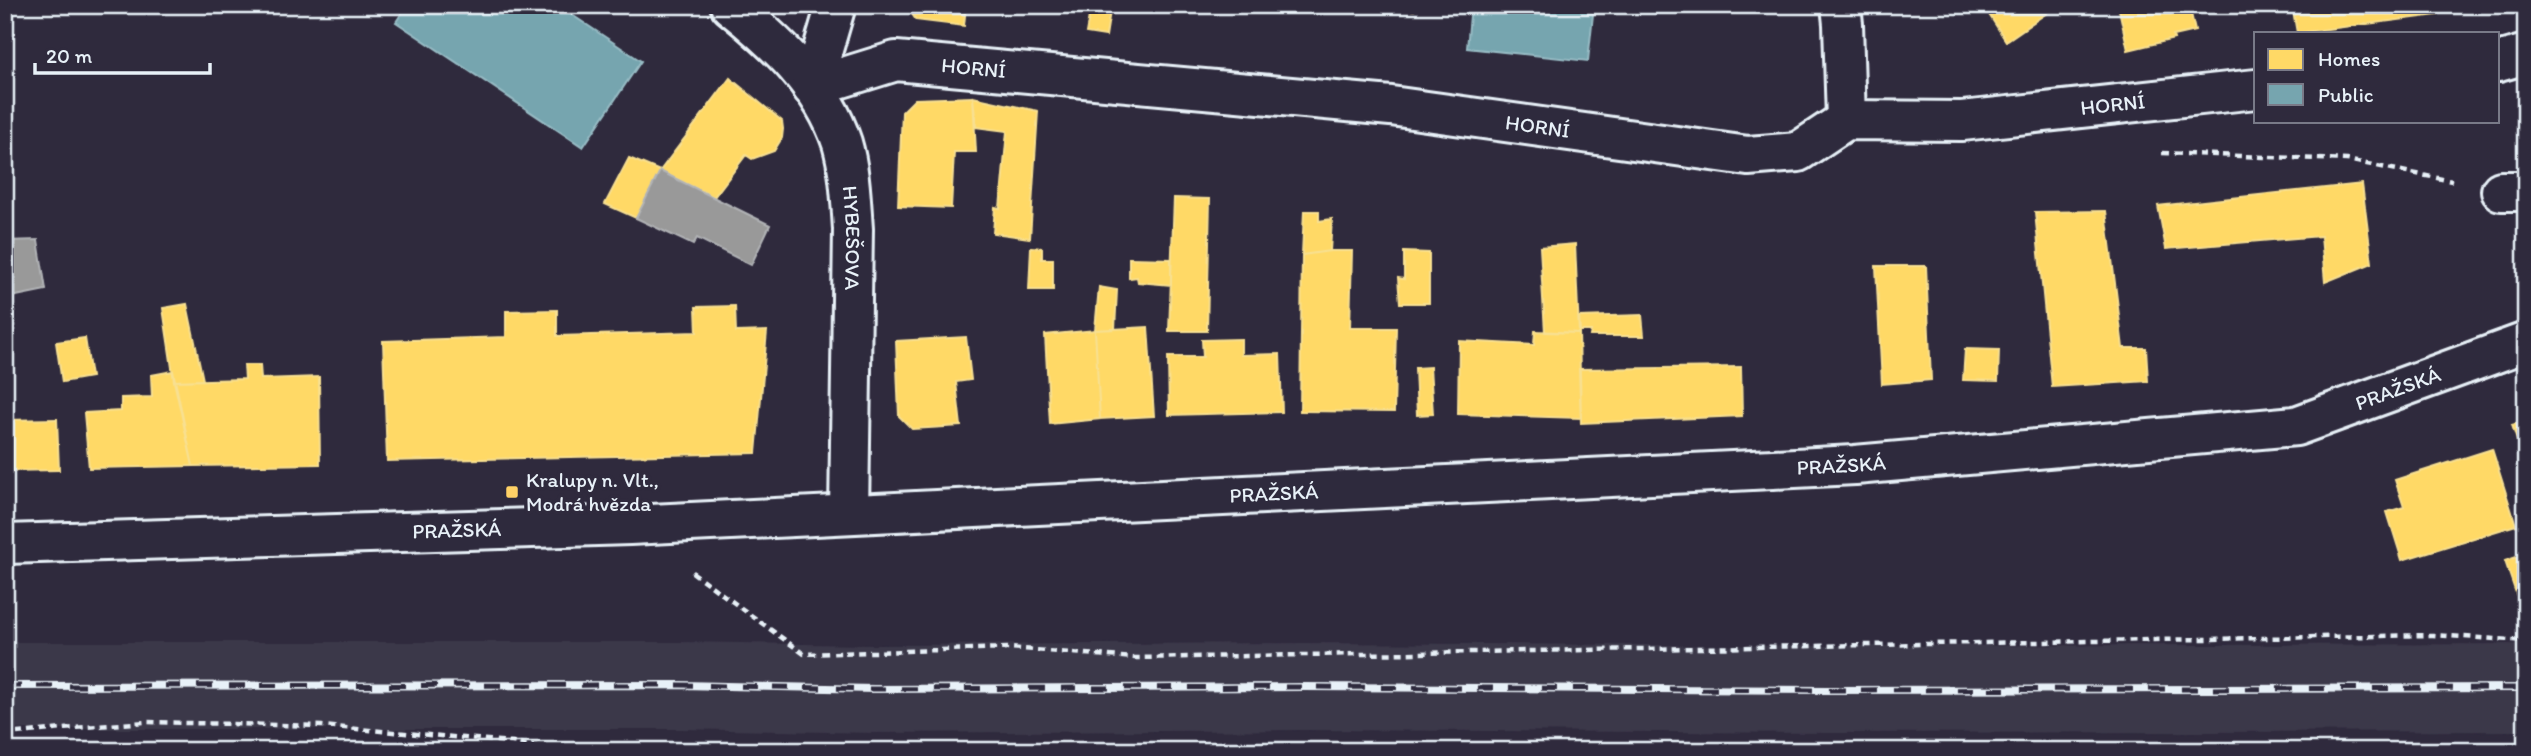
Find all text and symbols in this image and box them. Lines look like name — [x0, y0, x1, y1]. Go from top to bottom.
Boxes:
scale bar — [35, 32, 210, 76]
legend — [2254, 32, 2500, 122]
text: 20 m — [46, 43, 93, 68]
text: Homes — [2318, 46, 2380, 71]
street label: HORNÍ — [940, 52, 1007, 83]
text: Public — [2318, 82, 2374, 107]
street label: HORNÍ — [2079, 88, 2146, 120]
street label: HORNÍ — [1504, 109, 1572, 143]
street label: HYBEŠOVA — [838, 185, 866, 291]
street label: PRAŽSKÁ — [2352, 361, 2444, 415]
street label: PRAŽSKÁ — [1796, 449, 1887, 480]
place label: Kralupy n. Vlt., Modrá hvězda — [526, 467, 659, 516]
street label: PRAŽSKÁ — [1229, 478, 1320, 508]
marker: Kralupy n. Vlt., Modrá hvězda — [504, 484, 520, 500]
street label: PRAŽSKÁ — [412, 516, 502, 544]

